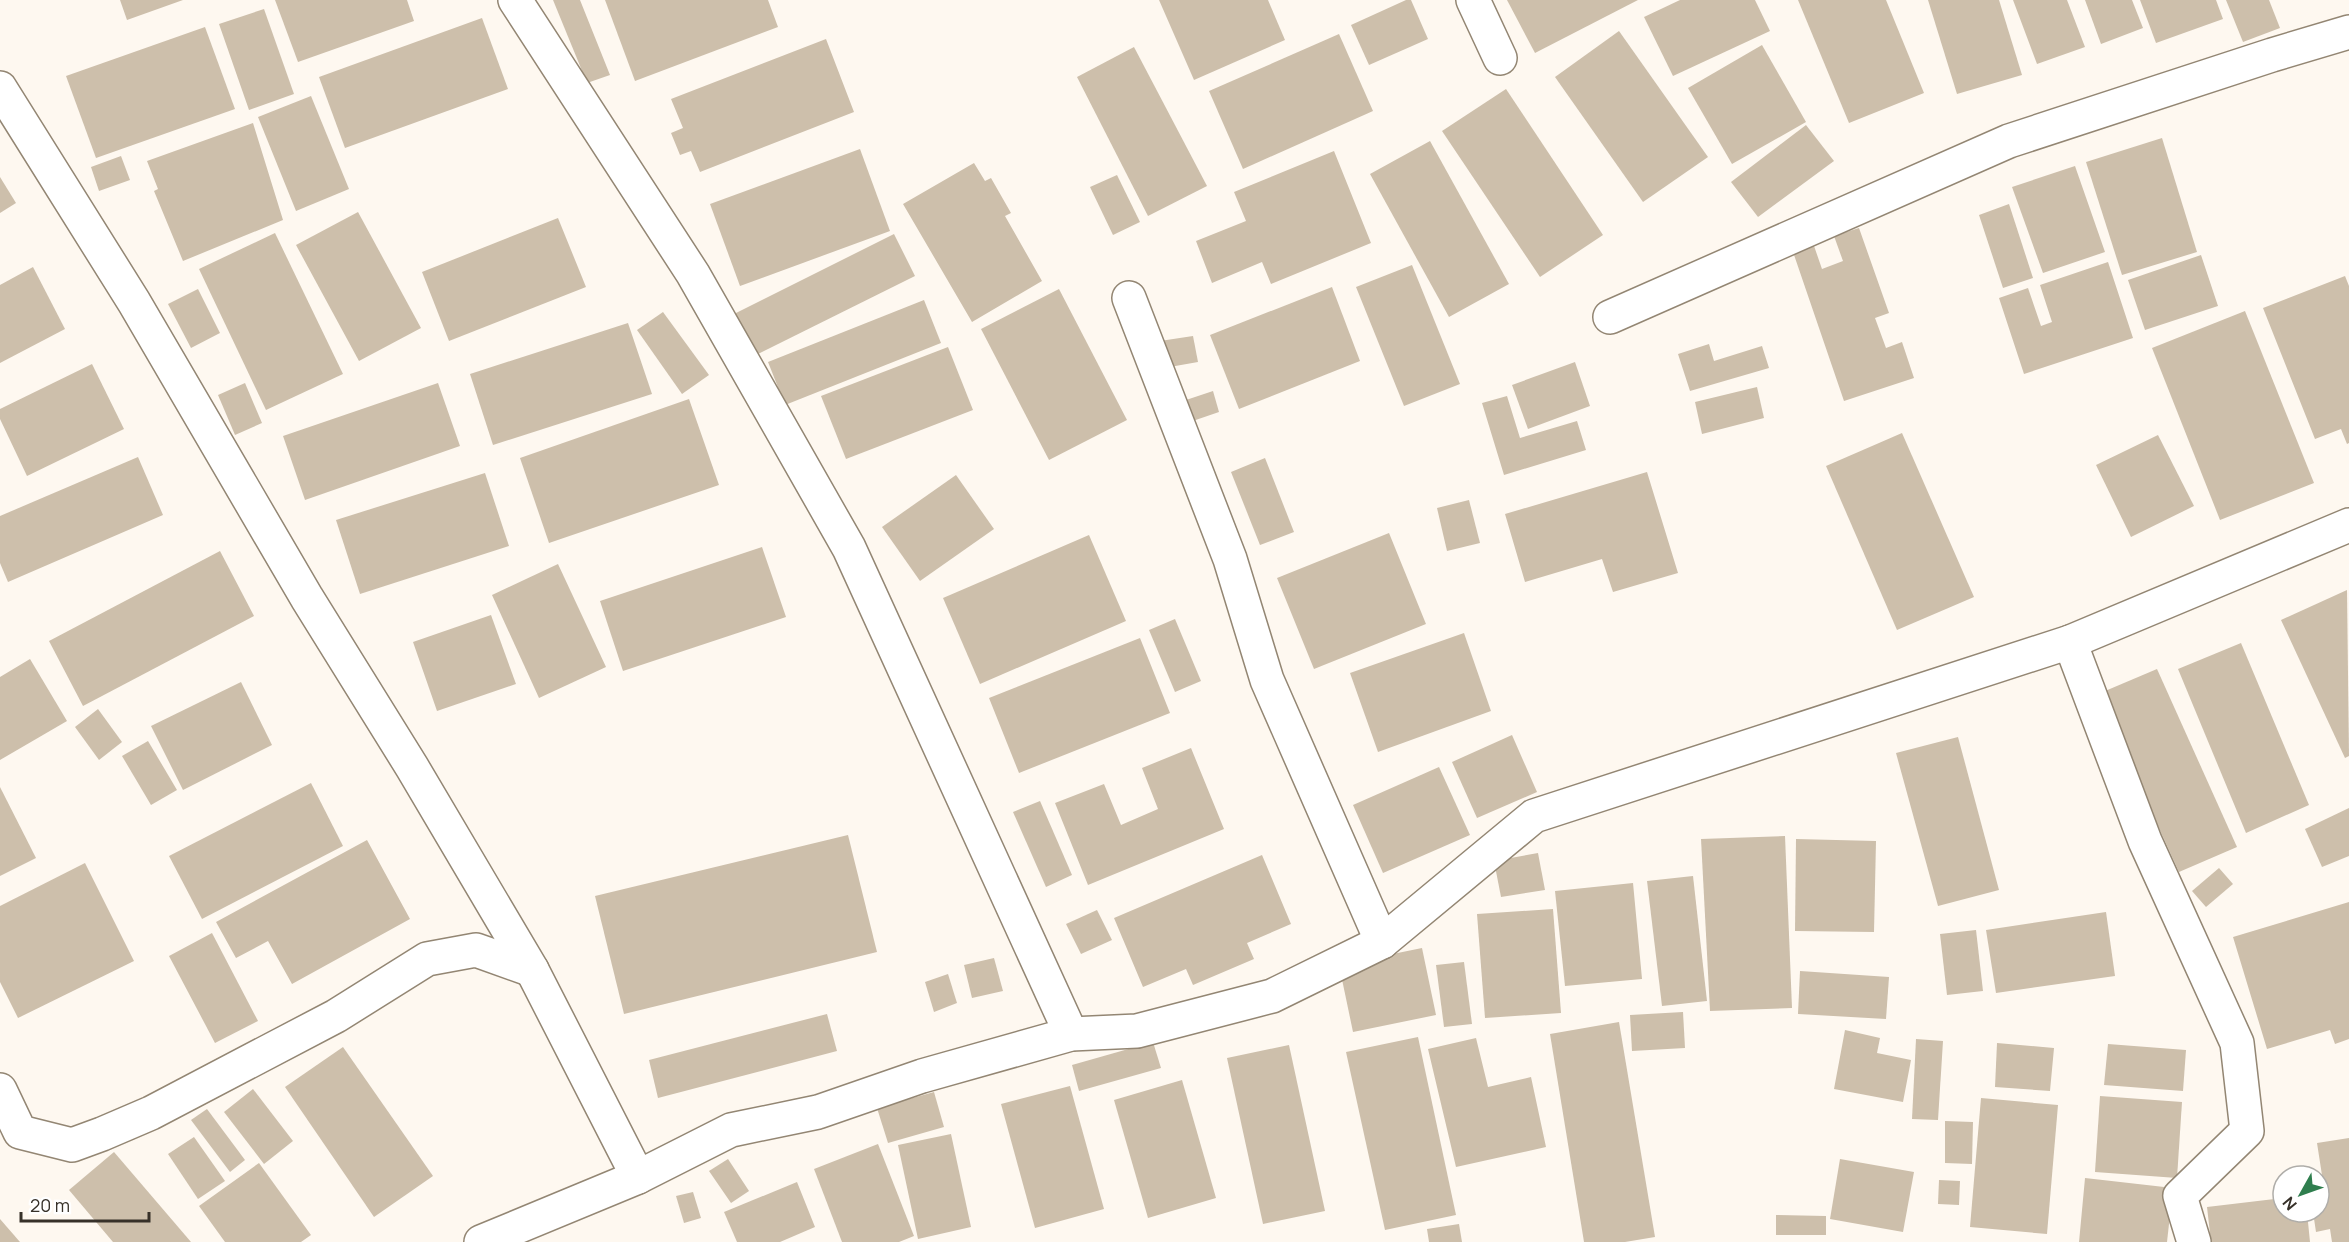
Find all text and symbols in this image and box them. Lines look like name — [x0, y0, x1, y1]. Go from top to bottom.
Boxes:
north arrow — [2271, 1164, 2331, 1224]
scale bar — [21, 1185, 148, 1223]
text: N — [2277, 1192, 2302, 1215]
text: 20 m — [30, 1193, 70, 1217]

